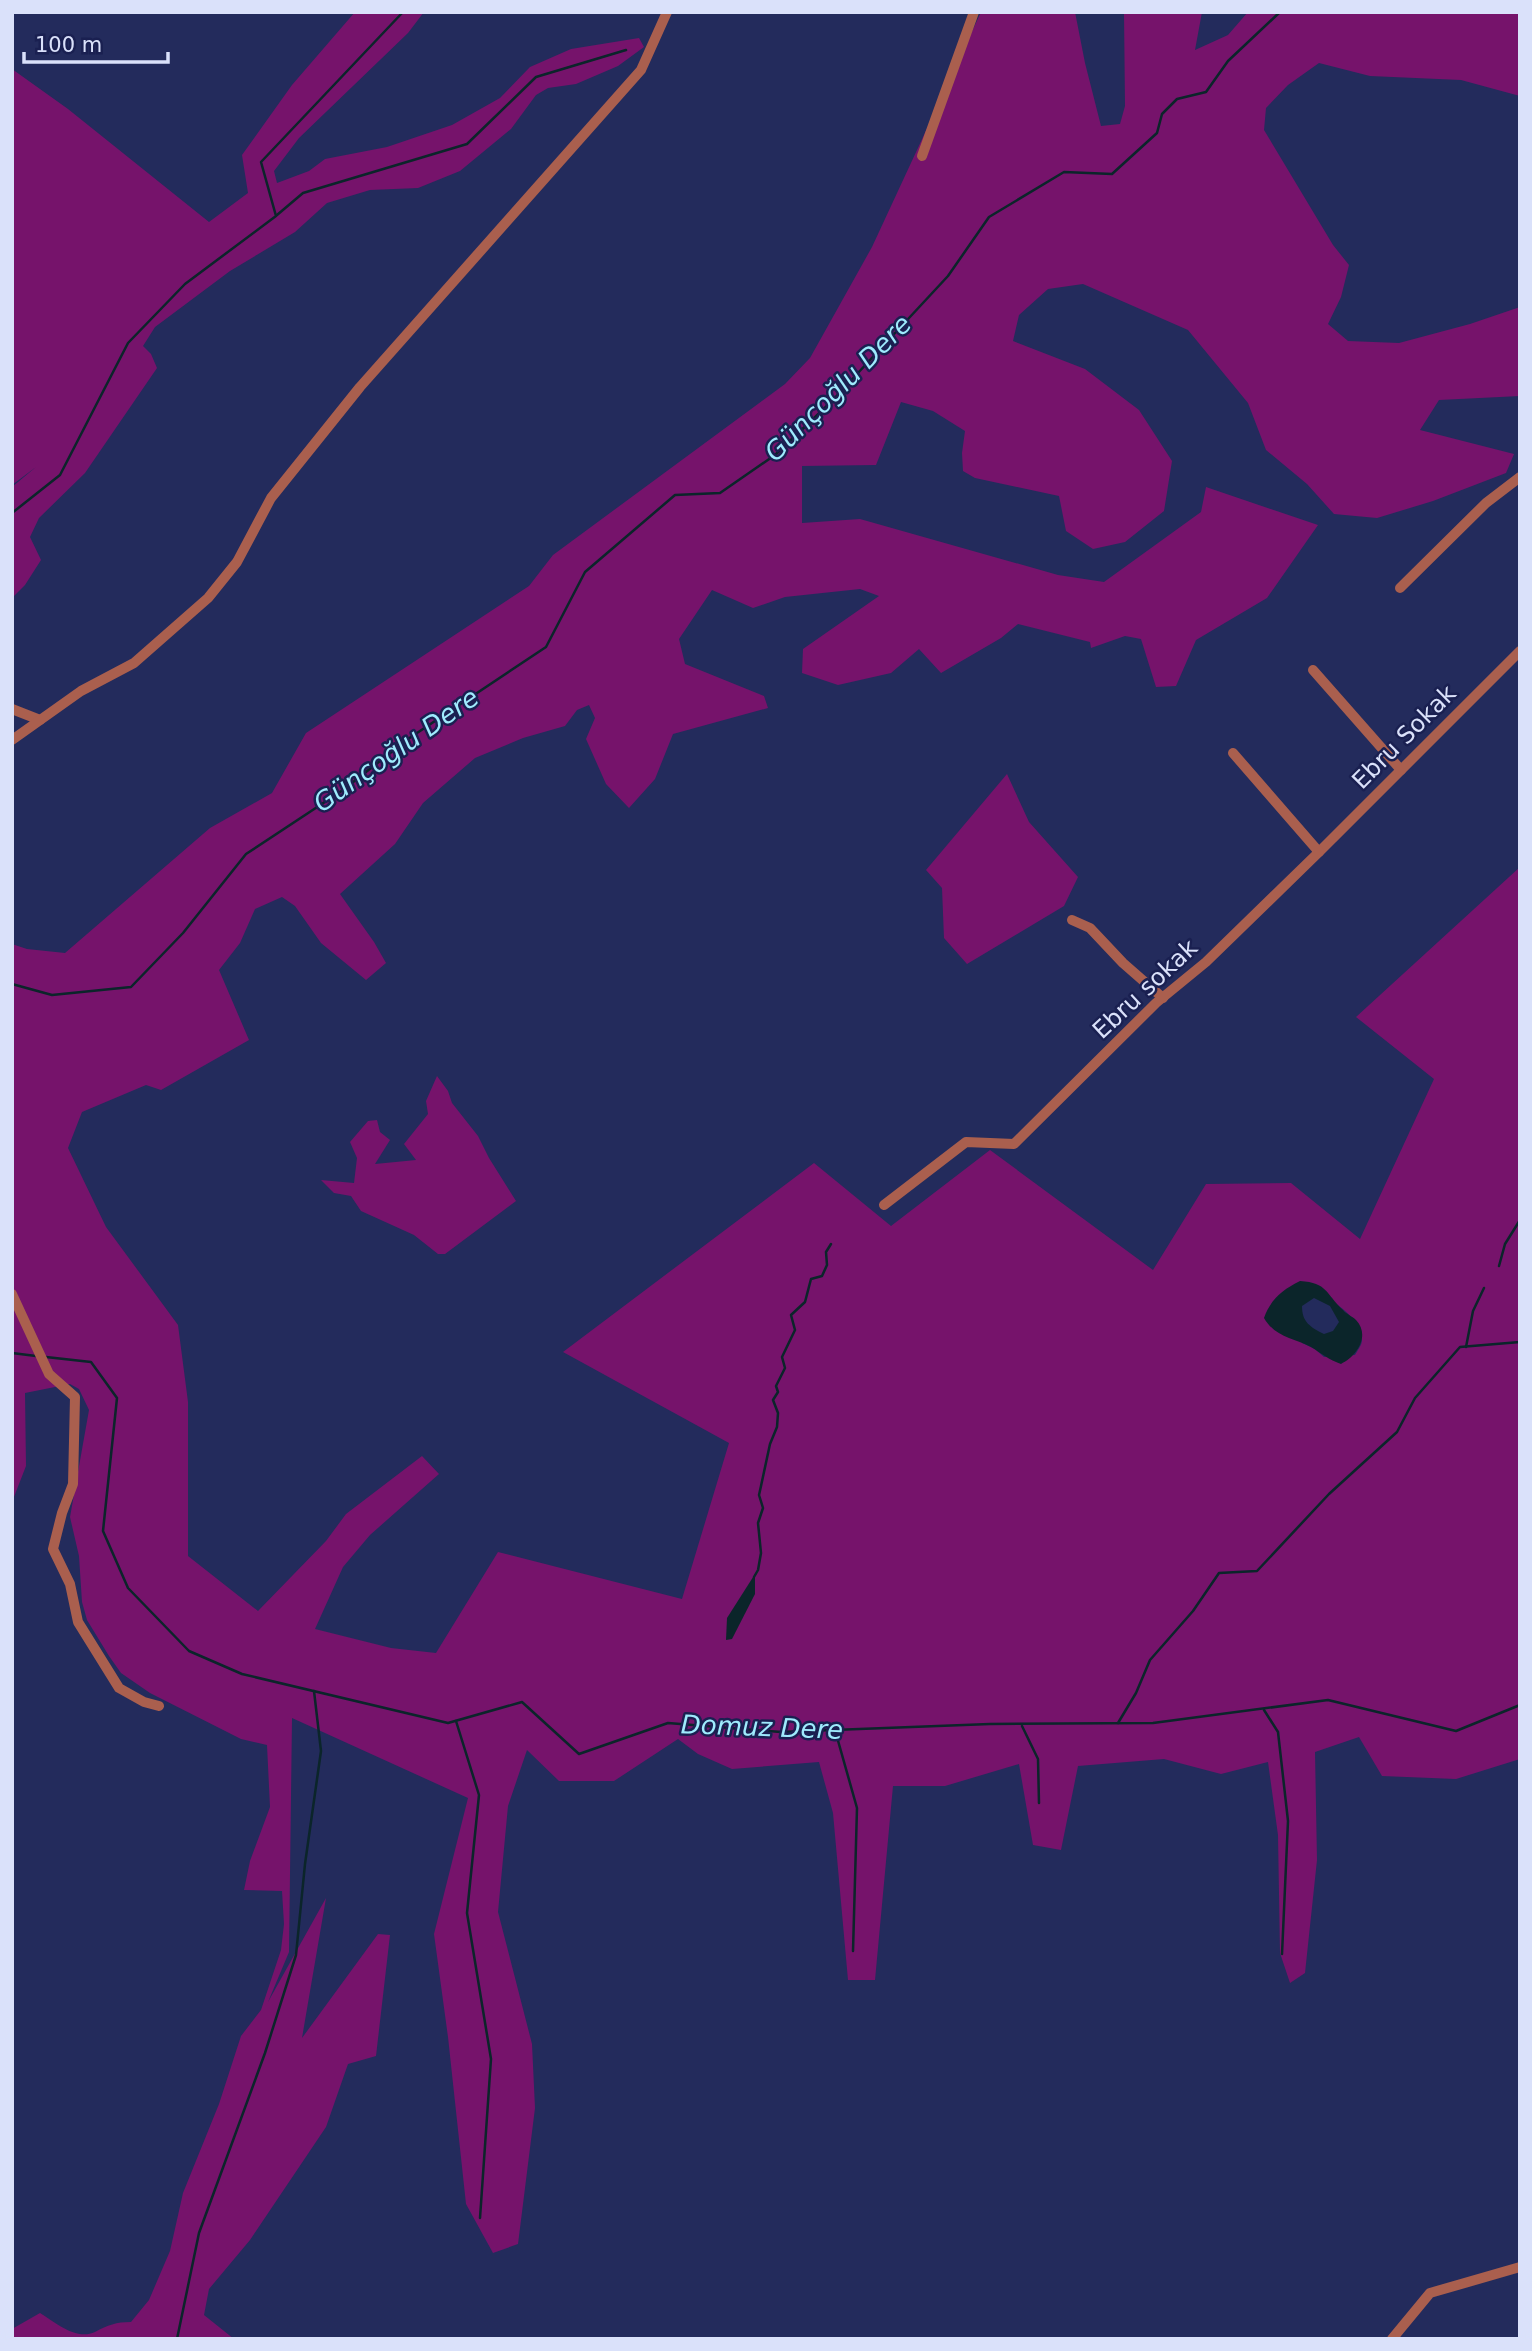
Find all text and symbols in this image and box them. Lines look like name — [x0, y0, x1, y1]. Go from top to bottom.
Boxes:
scale bar — [24, 21, 168, 65]
text: 100 m — [35, 33, 102, 57]
water label: Günçoğlu Dere — [759, 309, 917, 467]
street label: Ebru Sokak — [1346, 679, 1462, 795]
water label: Günçoğlu Dere — [308, 682, 484, 818]
street label: Ebru sokak — [1087, 934, 1203, 1044]
water label: Domuz Dere — [680, 1709, 844, 1745]

